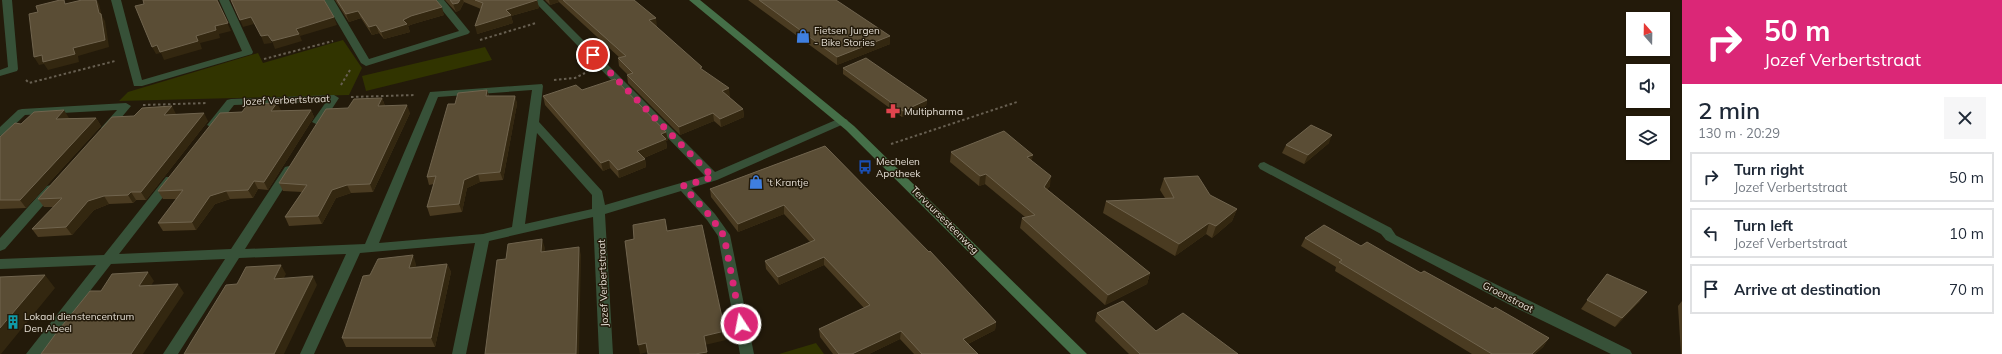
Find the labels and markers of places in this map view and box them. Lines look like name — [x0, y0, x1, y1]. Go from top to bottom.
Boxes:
place label: Fietsen Jurgen - Bike Stories — [814, 24, 880, 49]
shop icon: Fietsen Jurgen - Bike Stories — [795, 28, 811, 44]
pin — [576, 38, 610, 72]
pharmacy icon: Multipharma — [885, 103, 901, 119]
place label: Multipharma — [904, 105, 963, 118]
place label: Mechelen Apotheek — [876, 155, 921, 180]
bus stop icon: Mechelen Apotheek — [857, 159, 873, 175]
shop icon: 't Krantje — [748, 174, 764, 190]
place label: 't Krantje — [767, 176, 808, 189]
place label: Lokaal dienstencentrum Den Abeel — [24, 310, 135, 335]
building icon: Lokaal dienstencentrum Den Abeel — [5, 314, 21, 330]

